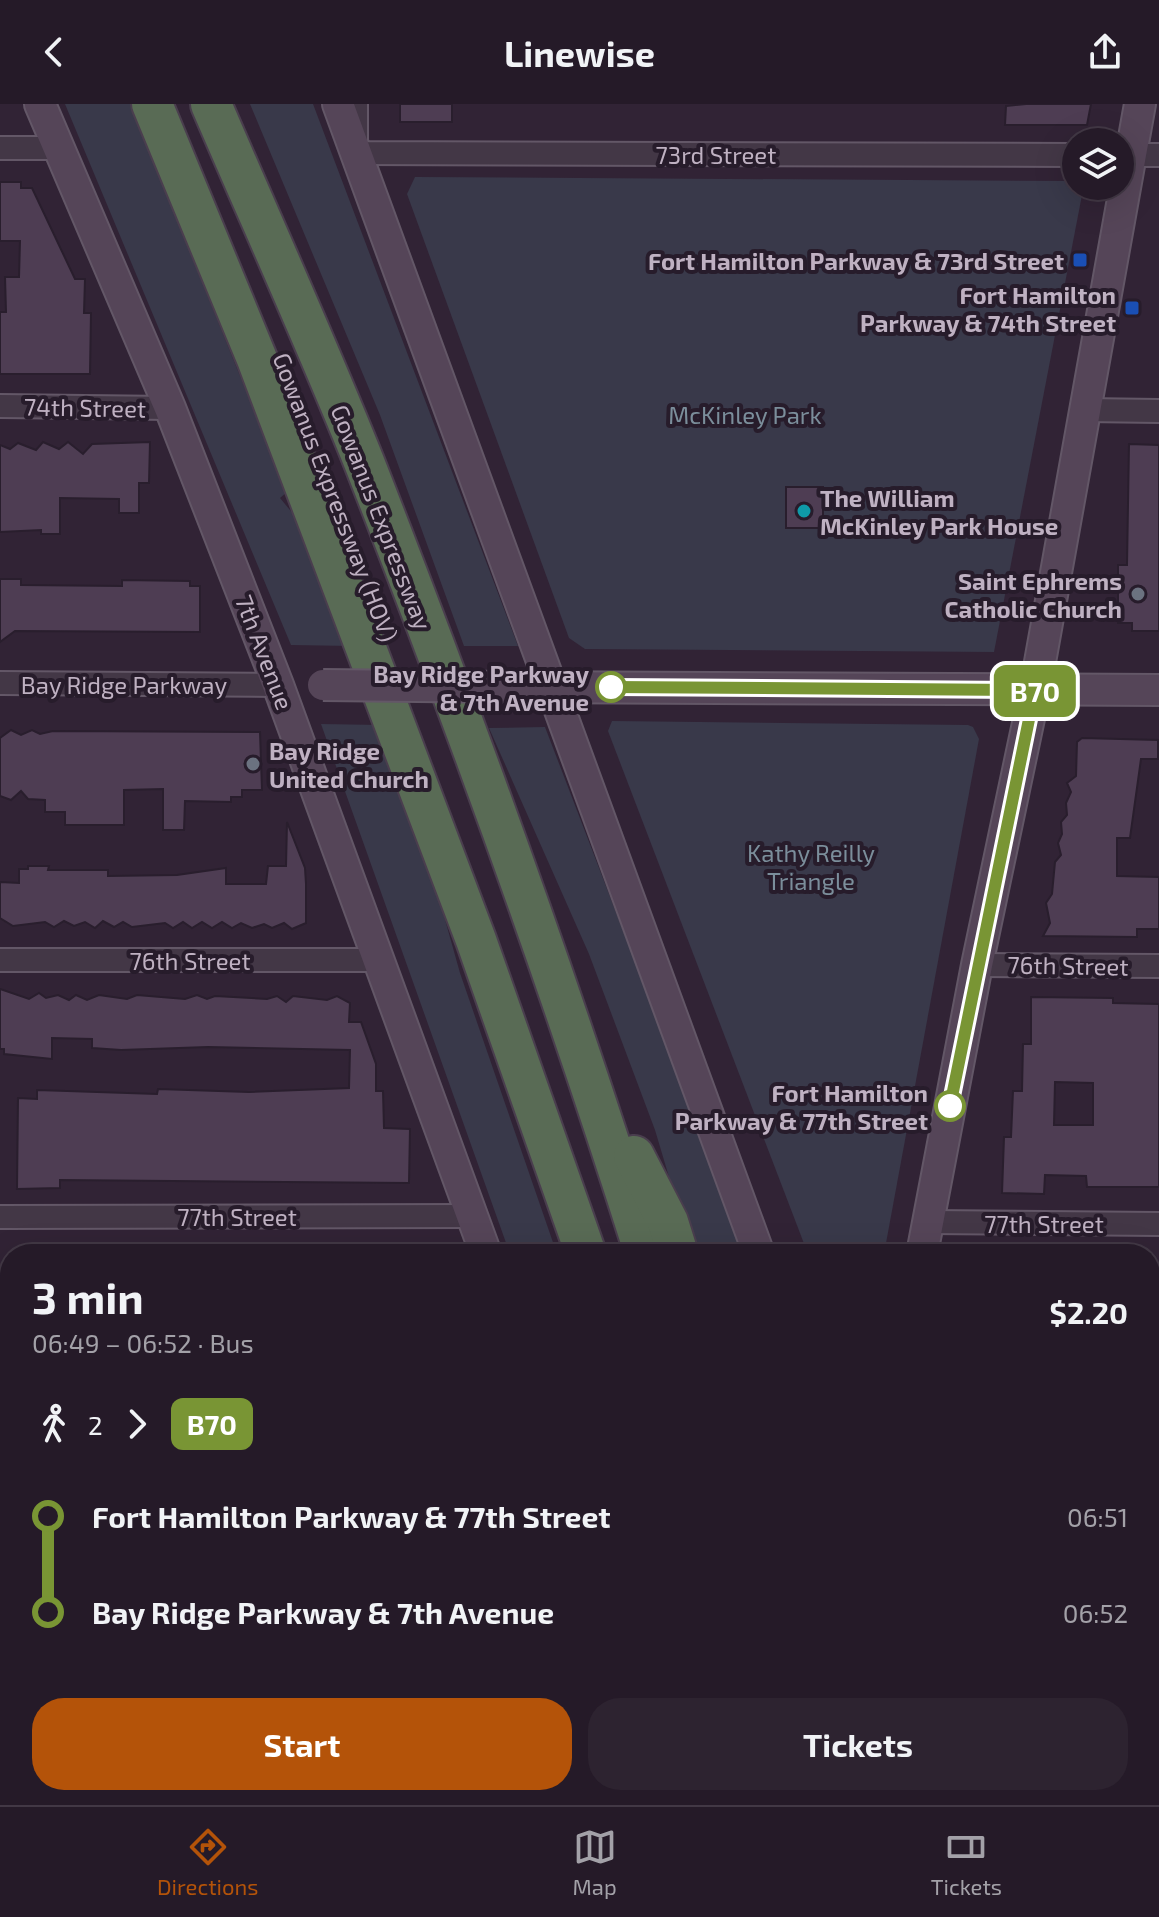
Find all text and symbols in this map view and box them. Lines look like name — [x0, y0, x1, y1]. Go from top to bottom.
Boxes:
icon: back — [32, 30, 76, 74]
icon: share — [1083, 30, 1127, 74]
text: Linewise — [504, 31, 655, 74]
map controls — [1062, 128, 1134, 200]
button: layers — [1062, 128, 1134, 200]
street label: 73rd Street — [656, 140, 776, 169]
place label: Fort Hamilton Parkway & 73rd Street — [648, 246, 1064, 275]
marker: Fort Hamilton Parkway & 73rd Street — [1071, 251, 1089, 269]
place label: Fort Hamilton Parkway & 74th Street — [860, 280, 1116, 337]
marker: Fort Hamilton Parkway & 74th Street — [1123, 299, 1141, 317]
street label: Gowanus Expressway (HOV) — [267, 348, 405, 646]
street label: 74th Street — [24, 391, 146, 423]
street label: Gowanus Expressway — [326, 400, 438, 634]
park label: McKinley Park — [668, 400, 822, 429]
place label: The William McKinley Park House — [820, 483, 1058, 540]
marker: The William McKinley Park House — [795, 502, 813, 520]
place label: Saint Ephrems Catholic Church — [944, 566, 1122, 623]
marker: Saint Ephrems Catholic Church — [1129, 585, 1147, 603]
street label: 7th Avenue — [230, 591, 300, 713]
place label: Bay Ridge Parkway & 7th Avenue — [373, 659, 589, 716]
line badge: B70 — [989, 665, 1081, 717]
street label: Bay Ridge Parkway — [21, 670, 227, 699]
marker: Bay Ridge Parkway & 7th Avenue — [596, 672, 626, 702]
text: B70 — [1010, 674, 1060, 708]
place label: Bay Ridge United Church — [269, 736, 429, 793]
marker: Bay Ridge United Church — [244, 755, 262, 773]
park label: Kathy Reilly Triangle — [747, 838, 875, 895]
street label: 76th Street — [129, 946, 251, 975]
street label: 76th Street — [1007, 949, 1129, 981]
place label: Fort Hamilton Parkway & 77th Street — [675, 1078, 928, 1135]
marker: Fort Hamilton Parkway & 77th Street — [935, 1091, 965, 1121]
street label: 77th Street — [177, 1202, 297, 1231]
street label: 77th Street — [984, 1209, 1104, 1238]
text: 3 min — [32, 1270, 144, 1323]
text: $2.20 — [1049, 1294, 1128, 1330]
text: 06:49 – 06:52 · Bus — [32, 1327, 254, 1358]
icon: walk — [32, 1402, 76, 1446]
icon: forward — [115, 1402, 159, 1446]
text: B70 — [187, 1407, 237, 1441]
text: 2 — [88, 1409, 103, 1440]
text: Fort Hamilton Parkway & 77th Street — [92, 1498, 611, 1534]
text: 06:51 — [1067, 1501, 1128, 1532]
text: Bay Ridge Parkway & 7th Avenue — [92, 1594, 554, 1630]
text: 06:52 — [1063, 1597, 1128, 1628]
button: Start — [32, 1698, 572, 1790]
button: Tickets — [588, 1698, 1128, 1790]
tab: Directions — [157, 1825, 258, 1899]
tab: Map — [573, 1825, 617, 1899]
tab: Tickets — [931, 1825, 1002, 1899]

